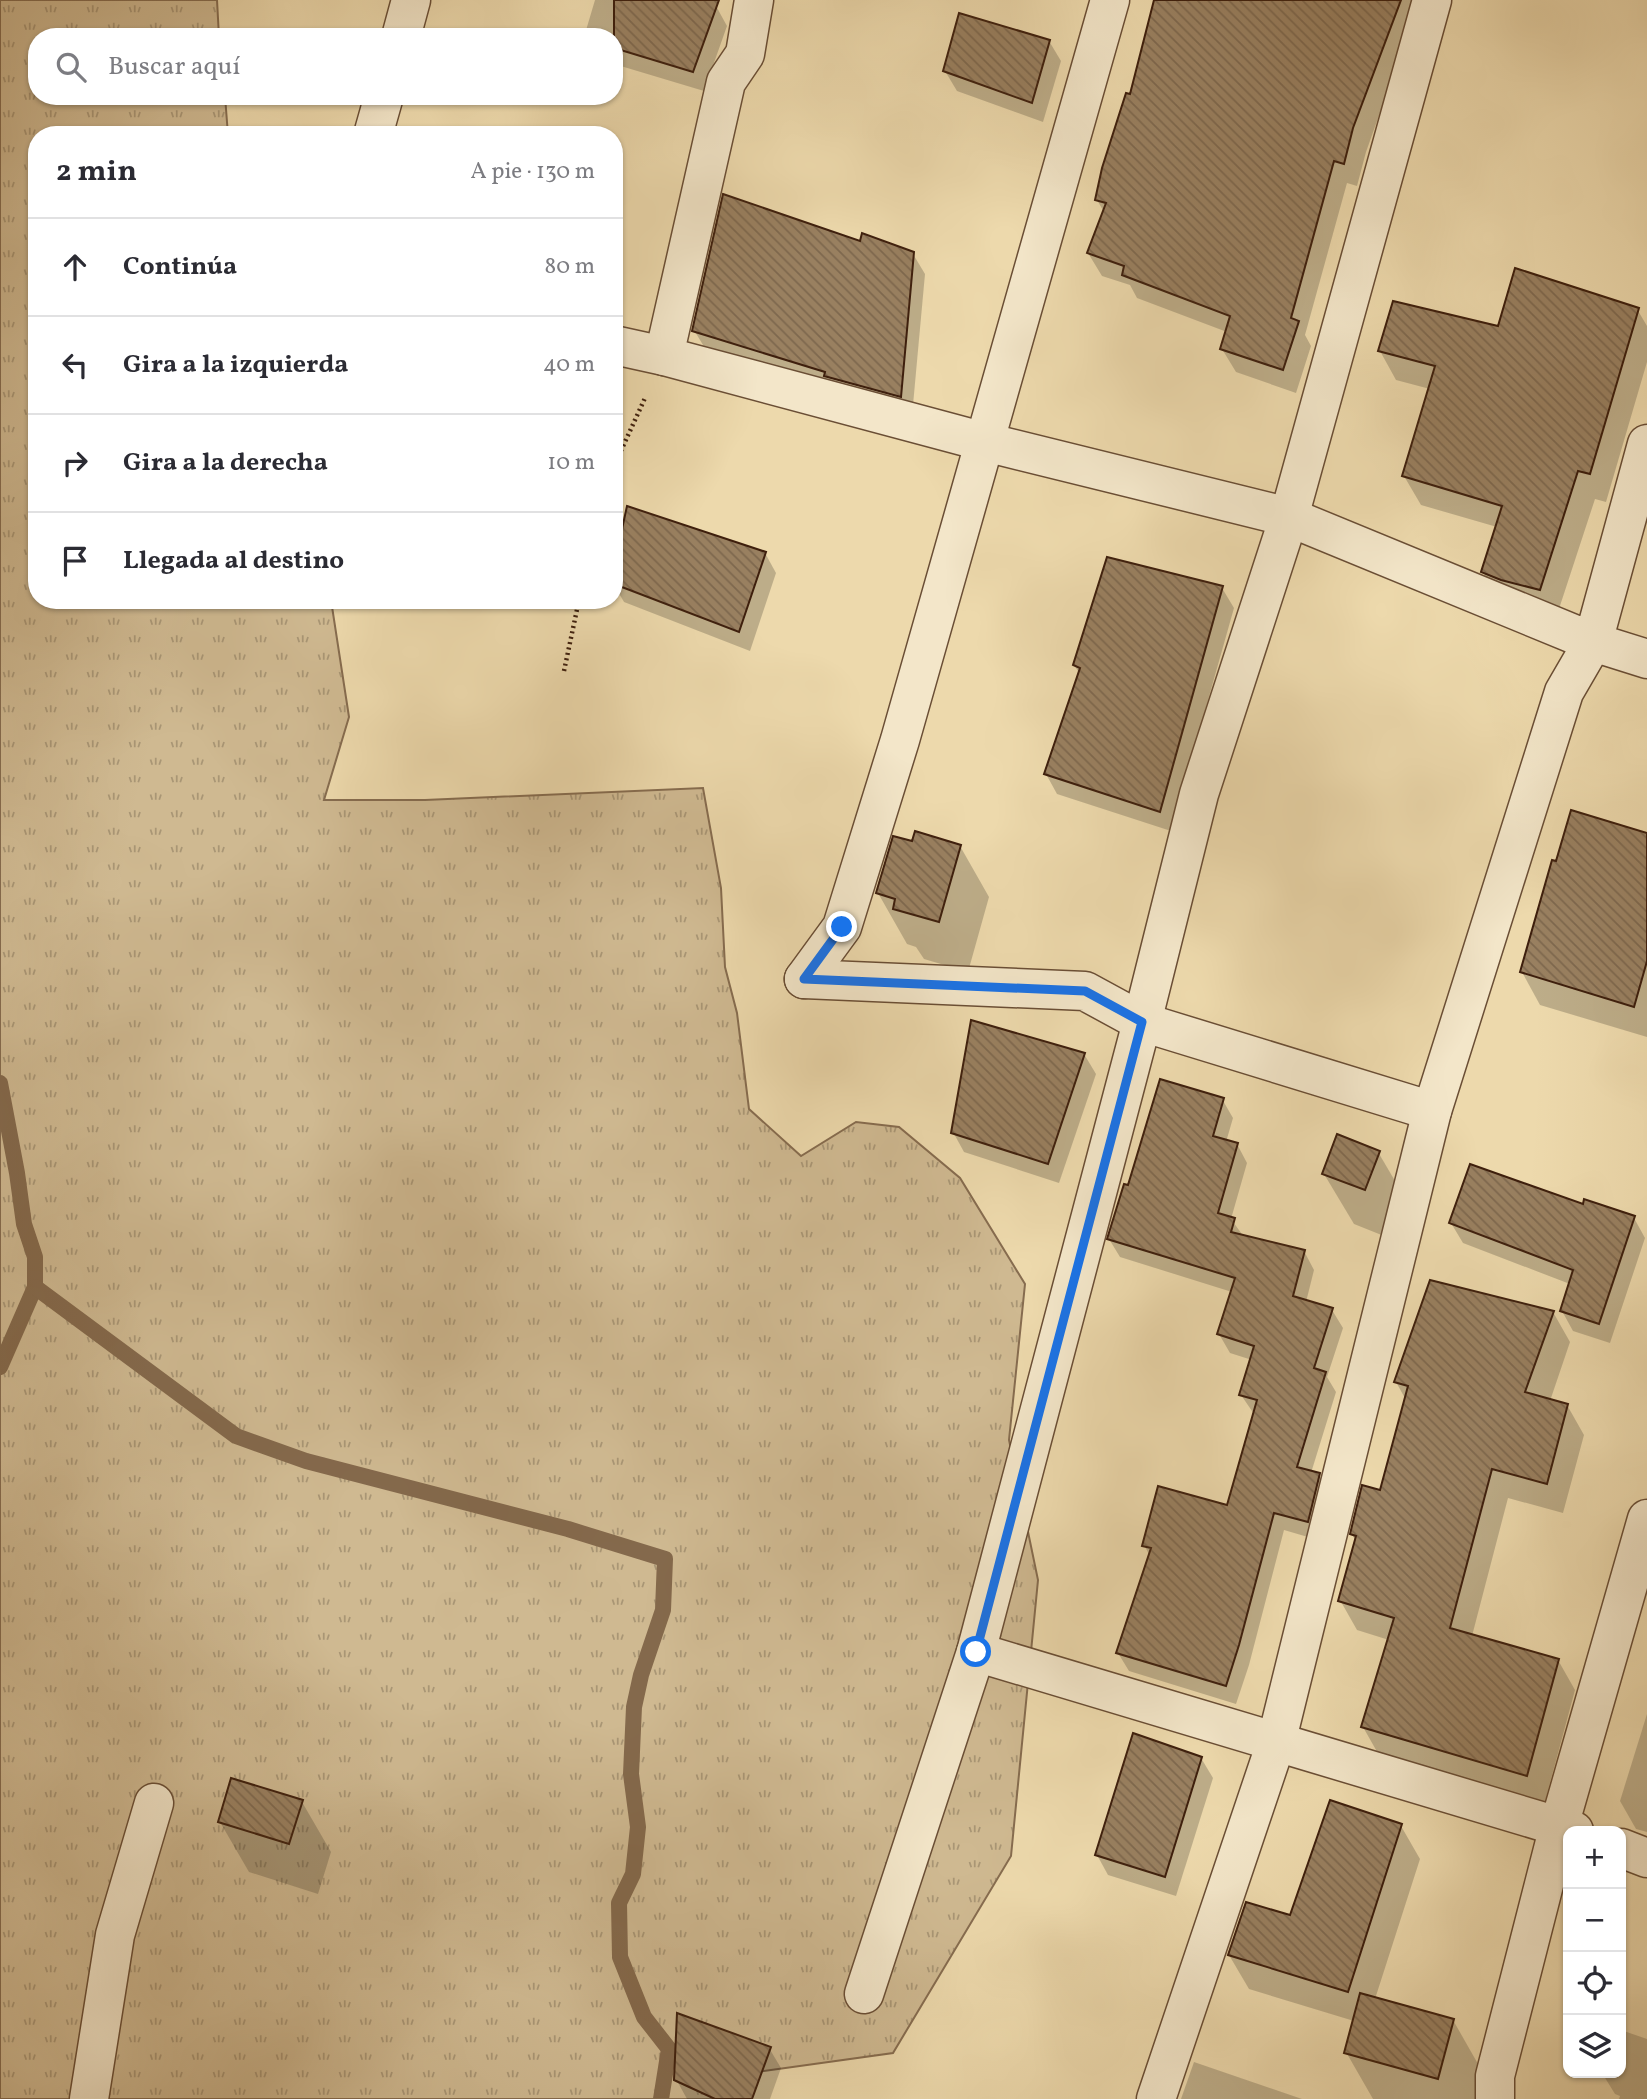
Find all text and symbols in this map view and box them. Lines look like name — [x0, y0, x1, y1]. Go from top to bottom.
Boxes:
search box — [28, 28, 623, 105]
icon: search — [52, 48, 90, 86]
text: Buscar aquí — [108, 49, 240, 85]
text: 2 min — [56, 151, 137, 193]
text: A pie · 130 m — [470, 156, 595, 188]
icon: ahead — [56, 248, 94, 286]
text: Continúa — [123, 249, 237, 285]
text: 80 m — [545, 251, 595, 283]
icon: left — [56, 346, 94, 384]
text: Gira a la izquierda — [123, 347, 348, 383]
text: 40 m — [543, 349, 595, 381]
icon: right — [56, 444, 94, 482]
text: Gira a la derecha — [123, 445, 328, 481]
text: 10 m — [547, 447, 595, 479]
icon: arrive — [56, 542, 94, 580]
text: Llegada al destino — [123, 543, 344, 579]
route end — [826, 911, 857, 942]
route start — [960, 1636, 991, 1667]
map controls — [1563, 1826, 1626, 2078]
button: + — [1563, 1826, 1626, 1889]
button: − — [1563, 1889, 1626, 1952]
button: locate — [1563, 1952, 1626, 2015]
button: layers — [1563, 2015, 1626, 2078]

